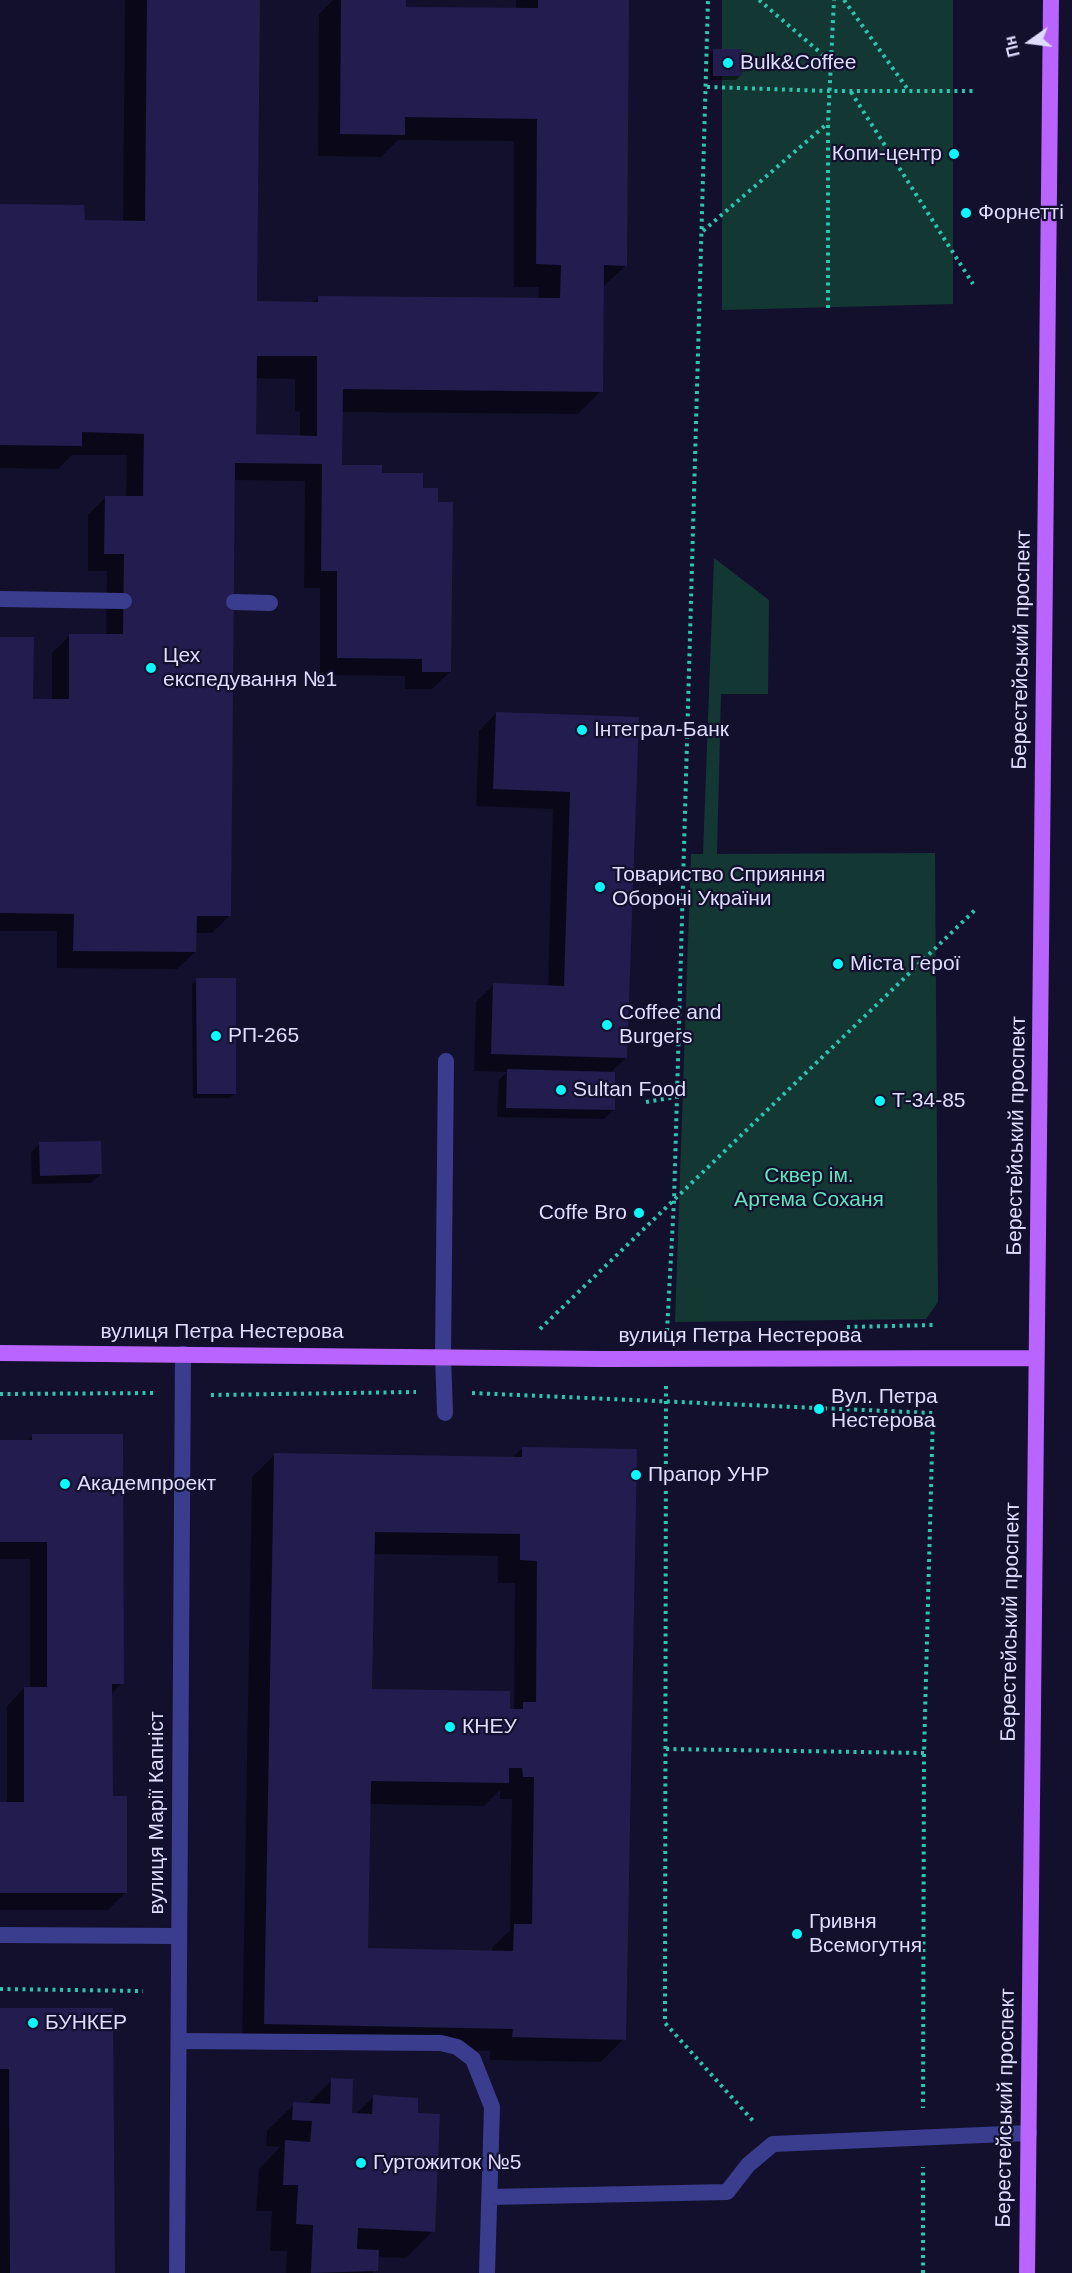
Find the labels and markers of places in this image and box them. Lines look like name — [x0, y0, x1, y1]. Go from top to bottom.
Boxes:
place label: Bulk&Coffee — [740, 50, 856, 76]
marker: Bulk&Coffee — [721, 56, 735, 70]
place label: Копи-центр — [832, 141, 942, 167]
marker: Копи-центр — [947, 147, 961, 161]
place label: Форнетті — [978, 200, 1064, 226]
marker: Форнетті — [959, 206, 973, 220]
place label: Цех експедування №1 — [163, 643, 337, 693]
marker: Цех експедування №1 — [144, 661, 158, 675]
place label: Інтеграл-Банк — [594, 717, 729, 743]
marker: Інтеграл-Банк — [575, 723, 589, 737]
place label: Товариство Сприяння Обороні України — [612, 862, 825, 912]
marker: Товариство Сприяння Обороні України — [593, 880, 607, 894]
place label: Міста Герої — [850, 951, 960, 977]
marker: Міста Герої — [831, 957, 845, 971]
place label: Coffee and Burgers — [619, 1000, 721, 1050]
marker: Coffee and Burgers — [600, 1018, 614, 1032]
place label: РП-265 — [228, 1023, 299, 1049]
marker: РП-265 — [209, 1029, 223, 1043]
place label: Sultan Food — [573, 1077, 686, 1103]
marker: Sultan Food — [554, 1083, 568, 1097]
place label: Т-34-85 — [892, 1088, 966, 1114]
marker: Т-34-85 — [873, 1094, 887, 1108]
place label: Coffe Bro — [539, 1200, 627, 1226]
marker: Coffe Bro — [632, 1206, 646, 1220]
place label: Вул. Петра Нестерова — [831, 1384, 938, 1434]
marker: Вул. Петра Нестерова — [812, 1402, 826, 1416]
place label: Прапор УНР — [648, 1462, 770, 1488]
marker: Прапор УНР — [629, 1468, 643, 1482]
place label: Академпроект — [77, 1471, 216, 1497]
marker: Академпроект — [58, 1477, 72, 1491]
place label: КНЕУ — [462, 1714, 517, 1740]
marker: КНЕУ — [443, 1720, 457, 1734]
place label: Гривня Всемогутня — [809, 1909, 922, 1959]
marker: Гривня Всемогутня — [790, 1927, 804, 1941]
place label: БУНКЕР — [45, 2010, 127, 2036]
marker: БУНКЕР — [26, 2016, 40, 2030]
place label: Гуртожиток №5 — [373, 2150, 521, 2176]
marker: Гуртожиток №5 — [354, 2156, 368, 2170]

